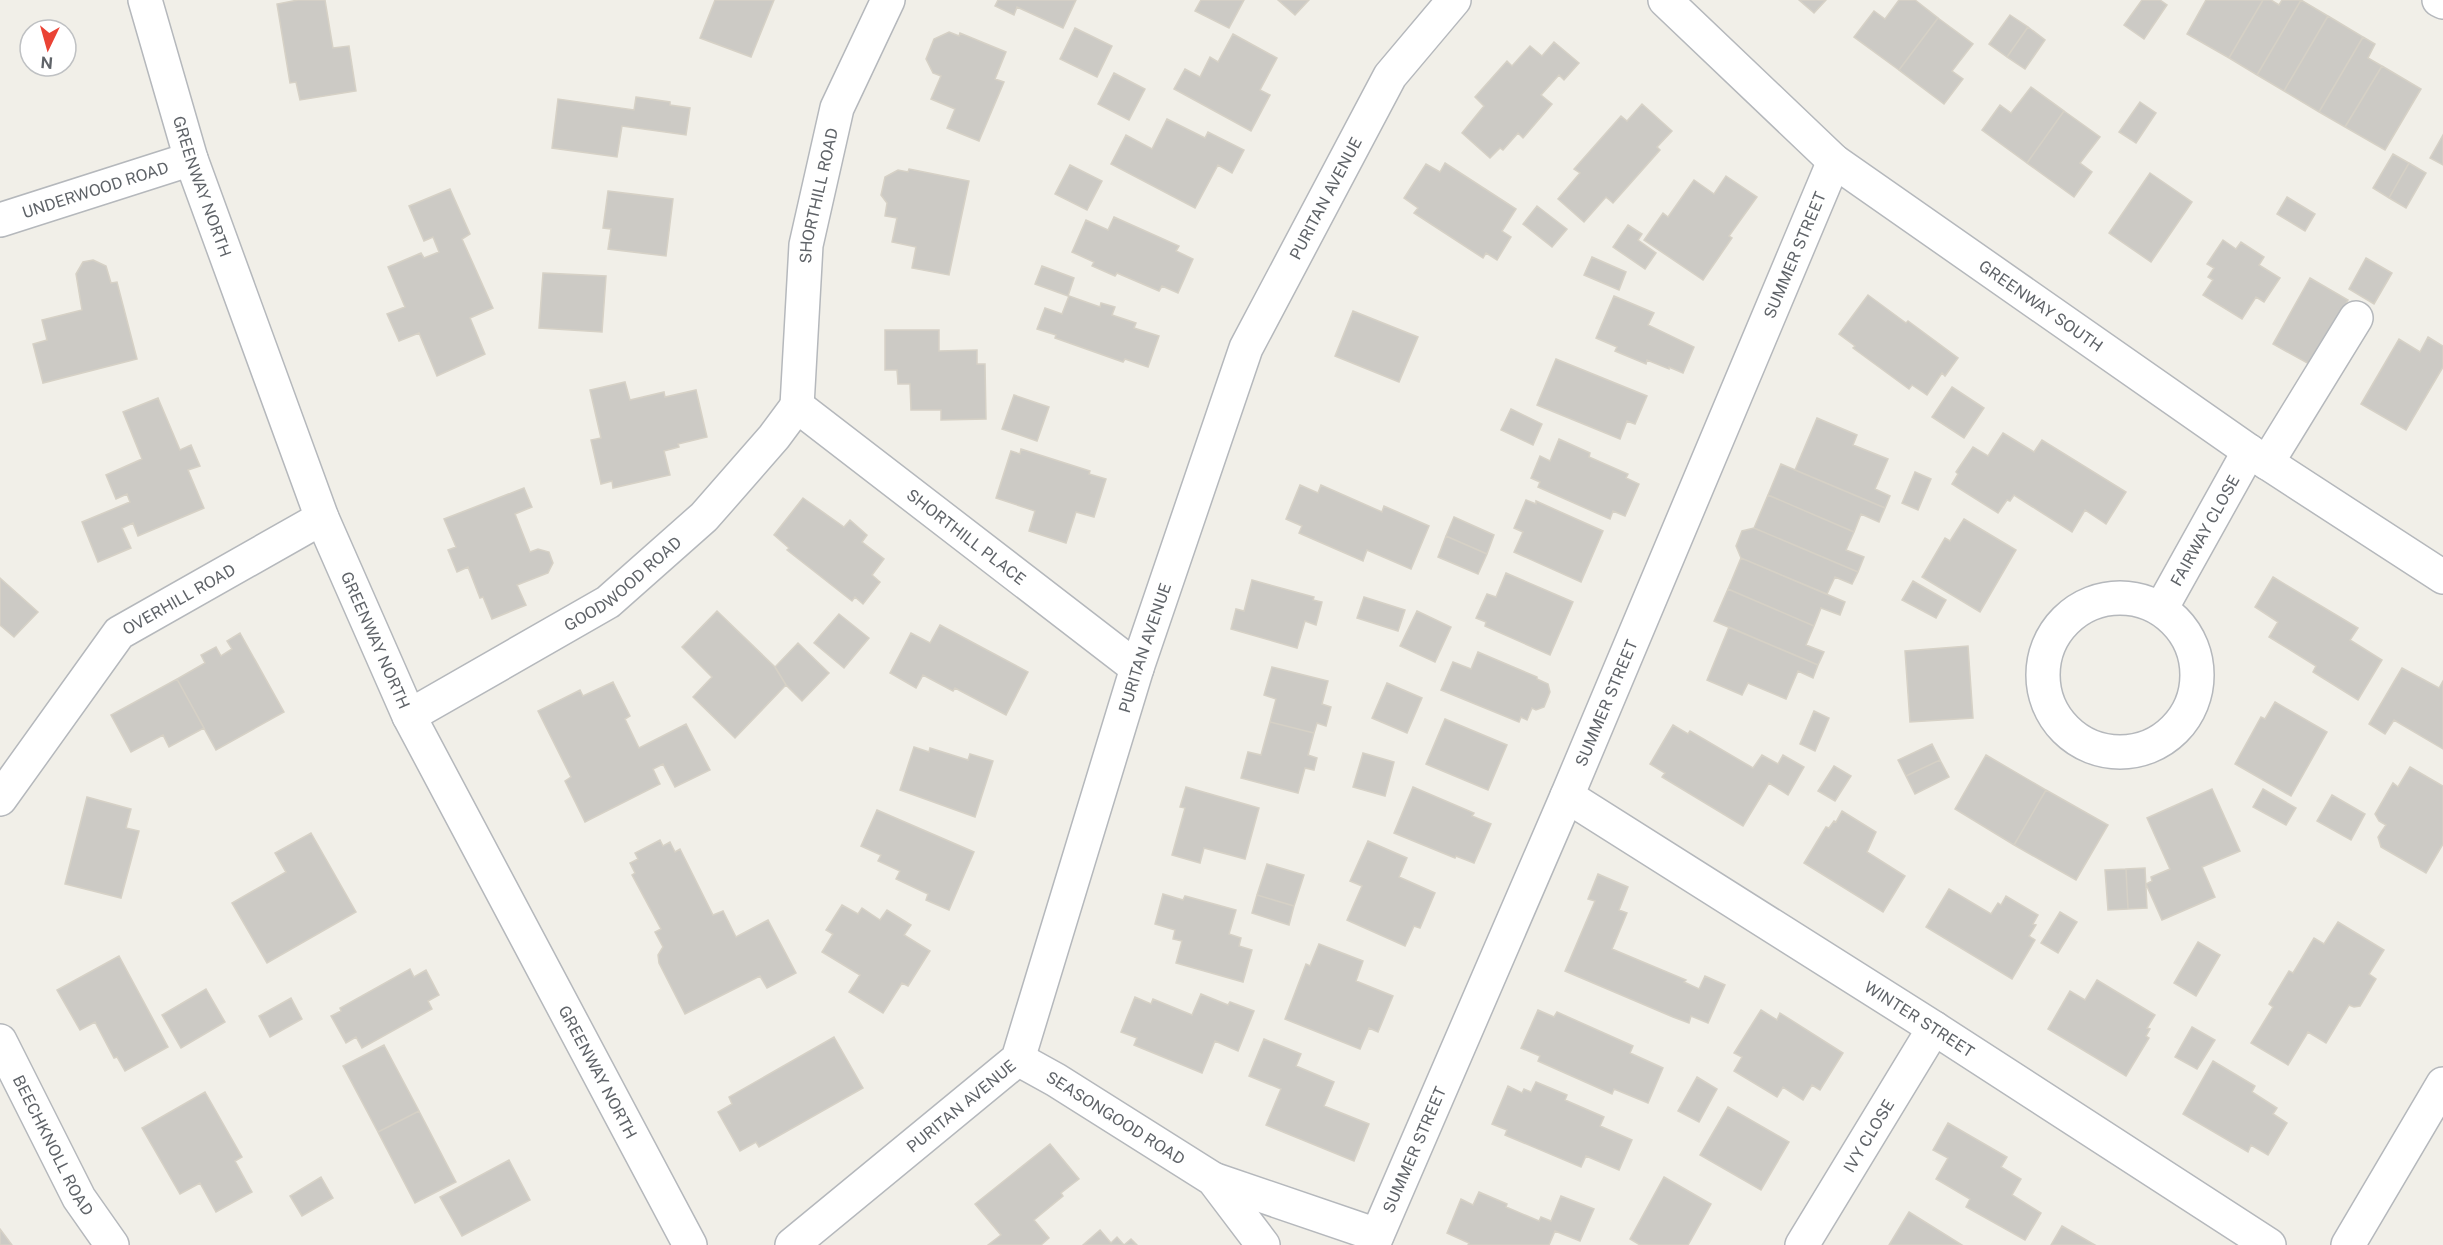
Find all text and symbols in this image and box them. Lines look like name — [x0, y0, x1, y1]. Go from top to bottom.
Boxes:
north arrow — [18, 18, 78, 78]
text: N — [40, 52, 54, 72]
street label: GREENWAY NORTH — [169, 114, 235, 259]
street label: SHORTHILL ROAD — [795, 126, 842, 264]
street label: PURITAN AVENUE — [1285, 134, 1365, 263]
street label: UNDERWOOD ROAD — [20, 157, 171, 222]
street label: SUMMER STREET — [1759, 188, 1830, 321]
street label: GREENWAY SOUTH — [1975, 256, 2107, 356]
street label: FAIRWAY CLOSE — [2166, 472, 2243, 589]
street label: SHORTHILL PLACE — [903, 485, 1030, 589]
street label: GOODWOOD ROAD — [561, 532, 685, 635]
street label: OVERHILL ROAD — [119, 560, 239, 639]
street label: GREENWAY NORTH — [337, 568, 414, 712]
street label: PURITAN AVENUE — [1114, 580, 1175, 715]
street label: SUMMER STREET — [1571, 636, 1641, 769]
street label: WINTER STREET — [1861, 977, 1978, 1061]
street label: GREENWAY NORTH — [555, 1002, 641, 1142]
street label: PURITAN AVENUE — [903, 1055, 1020, 1156]
street label: SEASONGOOD ROAD — [1043, 1067, 1189, 1168]
street label: BEECHKNOLL ROAD — [9, 1072, 98, 1219]
street label: SUMMER STREET — [1379, 1083, 1450, 1216]
street label: IVY CLOSE — [1839, 1096, 1898, 1176]

